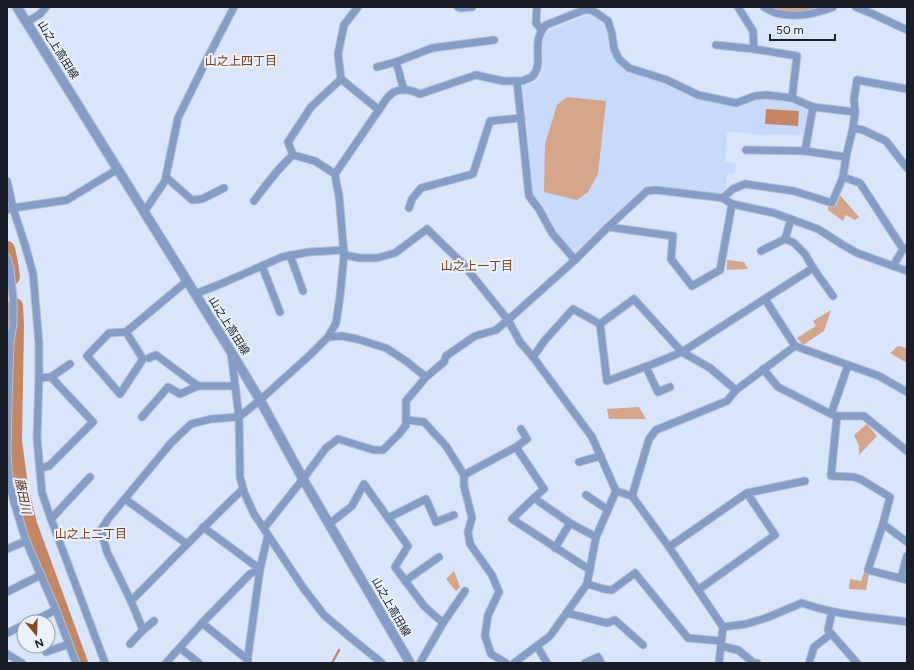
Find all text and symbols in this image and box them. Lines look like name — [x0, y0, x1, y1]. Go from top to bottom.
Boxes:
scale bar — [770, 16, 835, 42]
street label: 山之上高田線 — [35, 19, 81, 81]
text: 50 m — [776, 23, 804, 37]
district label: 山之上四丁目 — [205, 54, 277, 68]
district label: 山之上一丁目 — [441, 259, 513, 273]
street label: 山之上高田線 — [206, 295, 252, 357]
water label: 藤田川 — [12, 477, 34, 517]
district label: 山之上二丁目 — [55, 527, 127, 541]
street label: 山之上高田線 — [369, 575, 413, 639]
north arrow — [16, 614, 56, 654]
text: N — [33, 635, 45, 651]

